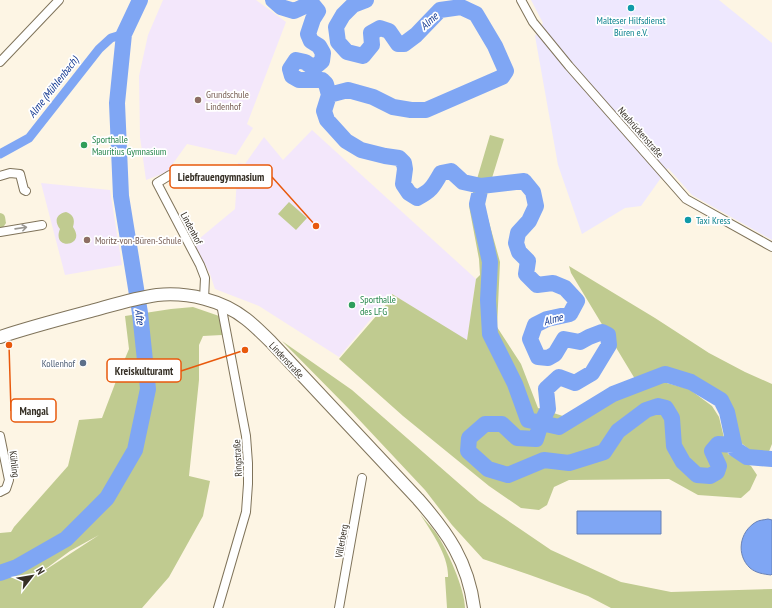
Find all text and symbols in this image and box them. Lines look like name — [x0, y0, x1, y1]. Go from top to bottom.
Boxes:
marker: Malteser Hilfsdienst Büren e.V. — [626, 3, 636, 13]
water label: Alme — [417, 8, 442, 33]
place label: Malteser Hilfsdienst Büren e.V. — [597, 14, 666, 39]
water label: Alme (Mühlenbach) — [25, 53, 82, 120]
place label: Grundschule Lindenhof — [206, 88, 249, 113]
marker: Grundschule Lindenhof — [193, 95, 203, 105]
street label: Neubrückenstraße — [615, 104, 666, 160]
place label: Sporthalle Mauritius Gymnasium — [92, 133, 166, 158]
marker: Sporthalle Mauritius Gymnasium — [79, 140, 89, 150]
callout: Liebfrauengymnasium — [170, 165, 272, 188]
text: Liebfrauengymnasium — [178, 170, 264, 184]
street label: Lindenhof — [178, 210, 206, 247]
place label: Taxi Kress — [696, 214, 731, 227]
marker: Taxi Kress — [683, 215, 693, 225]
one-way arrow — [14, 224, 27, 232]
place label: Moritz-von-Büren-Schule — [95, 234, 181, 247]
marker: Moritz-von-Büren-Schule — [82, 235, 92, 245]
place label: Sporthalle des LFG — [360, 293, 396, 318]
marker: Sporthalle des LFG — [347, 300, 357, 310]
water label: Afte — [132, 309, 148, 327]
water label: Alme — [542, 309, 566, 328]
street label: Lindenstraße — [266, 339, 307, 381]
place label: Kollenhof — [42, 357, 75, 370]
marker: Kollenhof — [78, 358, 88, 368]
callout: Kreiskulturamt — [107, 359, 181, 382]
text: Kreiskulturamt — [115, 364, 174, 378]
callout: Mangal — [11, 399, 56, 422]
text: Mangal — [20, 404, 49, 418]
street label: Ringstraße — [230, 439, 245, 477]
street label: Kühling — [6, 450, 23, 478]
street label: Villerberg — [332, 523, 351, 560]
north arrow — [12, 556, 52, 596]
text: N — [33, 565, 48, 577]

